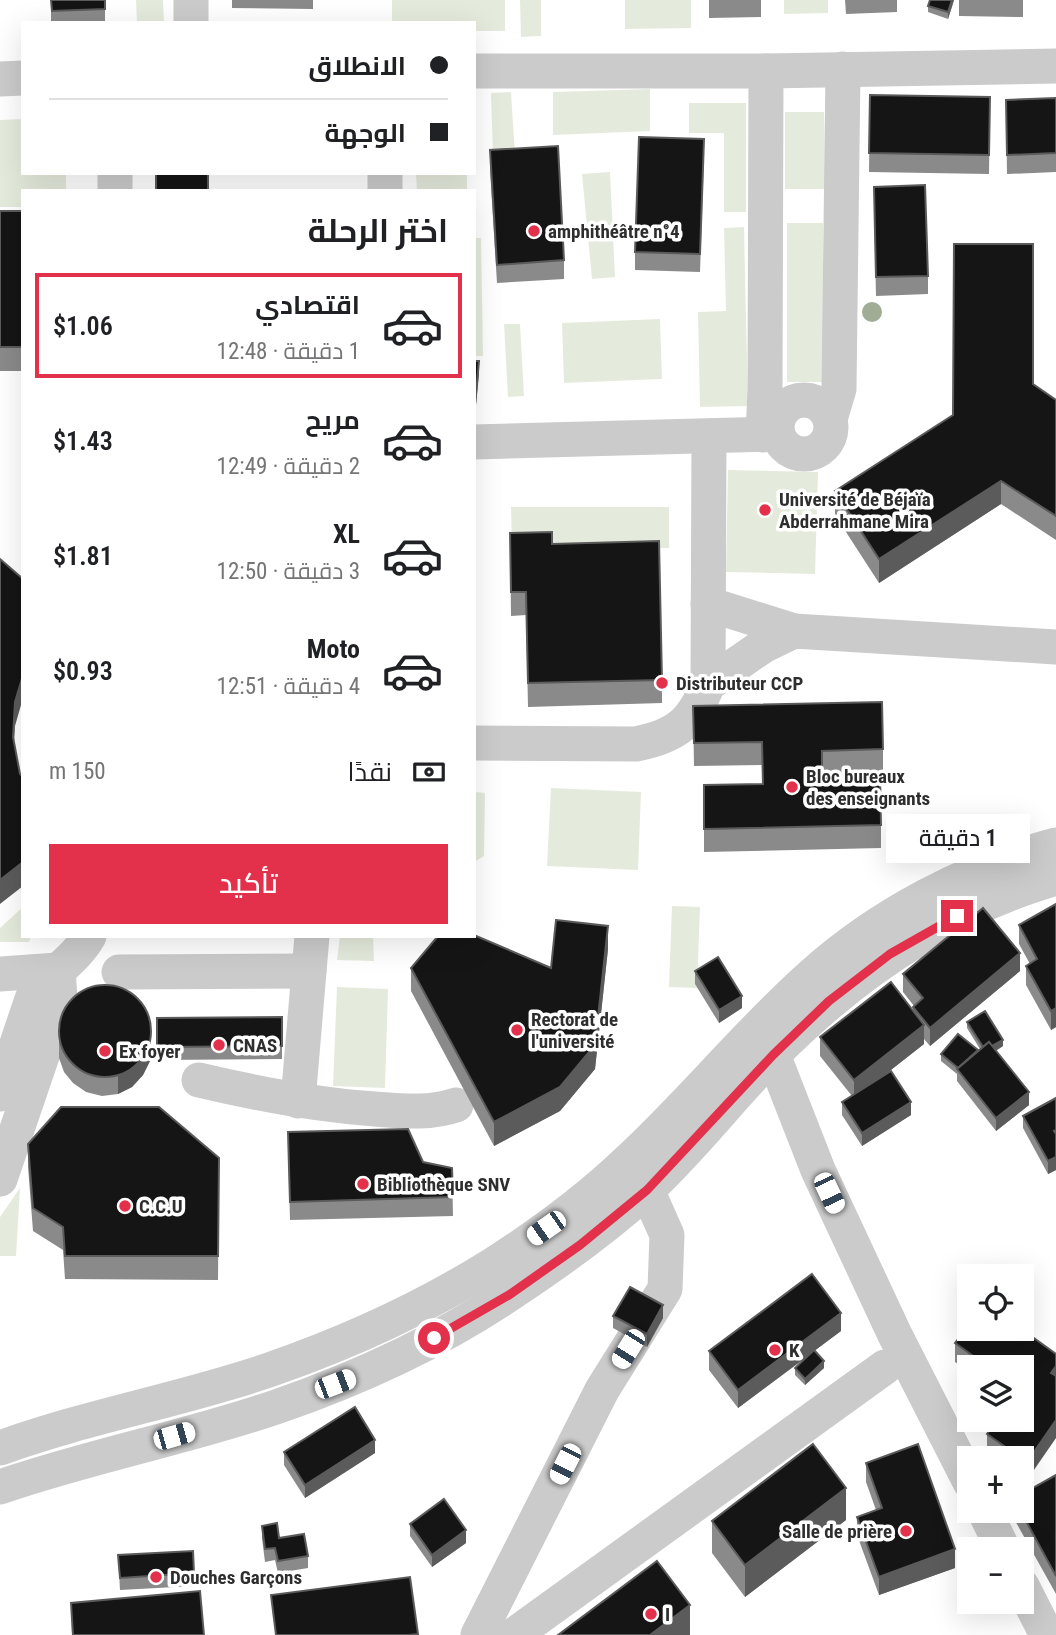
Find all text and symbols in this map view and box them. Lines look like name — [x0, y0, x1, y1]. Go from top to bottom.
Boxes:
text: الانطلاق — [308, 51, 406, 81]
text: الوجهة — [325, 118, 406, 148]
text: اختر الرحلة — [308, 212, 448, 250]
place label: amphithéâtre n°4 — [548, 220, 680, 243]
marker: amphithéâtre n°4 — [526, 223, 542, 239]
text: اقتصادي — [255, 290, 360, 320]
icon: car — [381, 294, 444, 357]
text: $1.06 — [53, 311, 113, 341]
text: 1 دقيقة · 12:48 — [217, 338, 360, 365]
text: مريح — [305, 405, 360, 435]
icon: car — [381, 409, 444, 472]
text: $1.43 — [53, 426, 113, 456]
text: 2 دقيقة · 12:49 — [217, 453, 360, 480]
place label: Université de Béjaïa Abderrahmane Mira — [779, 488, 931, 533]
marker: Université de Béjaïa Abderrahmane Mira — [757, 502, 773, 518]
text: XL — [333, 519, 360, 549]
icon: car — [381, 524, 444, 587]
text: $1.81 — [53, 541, 113, 571]
text: 3 دقيقة · 12:50 — [217, 558, 360, 585]
text: Moto — [307, 634, 360, 664]
icon: car — [381, 639, 444, 702]
text: $0.93 — [53, 656, 113, 686]
place label: Distributeur CCP — [676, 672, 803, 695]
text: 4 دقيقة · 12:51 — [217, 673, 360, 700]
marker: Distributeur CCP — [654, 675, 670, 691]
icon: cash — [410, 753, 448, 791]
text: نقدًا — [348, 757, 392, 787]
text: 150 m — [49, 758, 106, 785]
place label: Bloc bureaux des enseignants — [806, 765, 930, 810]
marker: Bloc bureaux des enseignants — [784, 779, 800, 795]
callout: 1 دقيقة — [885, 814, 1029, 864]
text: 1 دقيقة — [919, 825, 997, 852]
button: تأكيد — [49, 844, 448, 924]
route end — [941, 900, 973, 932]
place label: Rectorat de l'université — [531, 1008, 618, 1053]
marker: Rectorat de l'université — [509, 1022, 525, 1038]
place label: CNAS — [233, 1034, 277, 1057]
marker: CNAS — [211, 1037, 227, 1053]
place label: Ex foyer — [119, 1040, 181, 1063]
marker: Ex foyer — [97, 1043, 113, 1059]
car — [811, 1170, 848, 1216]
place label: Bibliothèque SNV — [377, 1173, 510, 1196]
marker: Bibliothèque SNV — [355, 1176, 371, 1192]
place label: C.C.U — [139, 1195, 183, 1218]
marker: C.C.U — [117, 1198, 133, 1214]
car — [523, 1207, 570, 1249]
map controls — [957, 1264, 1034, 1614]
button: locate — [957, 1264, 1034, 1341]
route start — [418, 1322, 450, 1354]
car — [608, 1326, 649, 1372]
place label: K — [789, 1339, 800, 1362]
marker: K — [767, 1342, 783, 1358]
button: layers — [957, 1355, 1034, 1432]
car — [312, 1367, 359, 1401]
car — [151, 1420, 198, 1452]
car — [547, 1441, 584, 1487]
button: + — [957, 1446, 1034, 1523]
place label: Salle de prière — [782, 1520, 892, 1543]
marker: Salle de prière — [898, 1523, 914, 1539]
button: − — [957, 1537, 1034, 1614]
place label: Douches Garçons — [170, 1566, 302, 1589]
marker: Douches Garçons — [148, 1569, 164, 1585]
place label: I — [665, 1603, 670, 1626]
marker: I — [643, 1606, 659, 1622]

